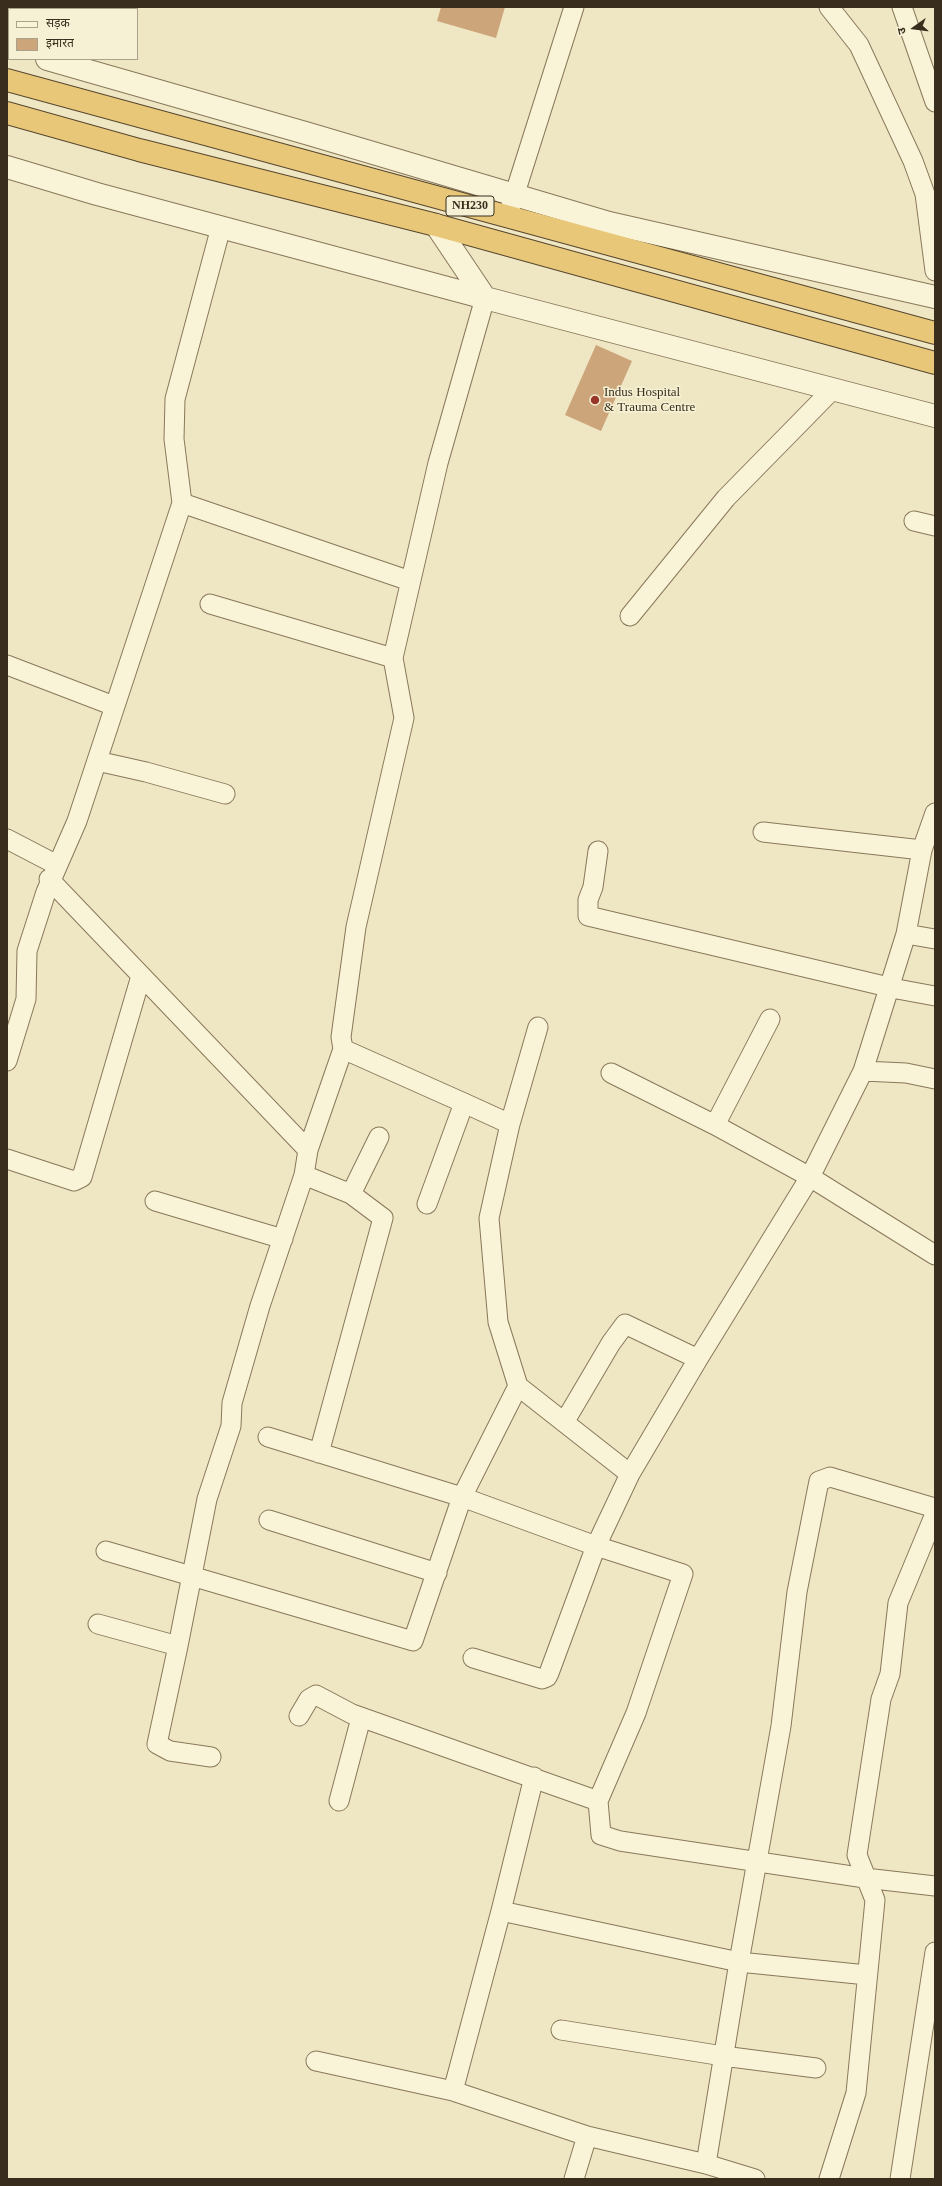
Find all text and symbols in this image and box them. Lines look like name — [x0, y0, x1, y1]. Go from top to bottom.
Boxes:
legend — [8, 8, 138, 60]
north arrow — [894, 8, 934, 48]
text: सड़क — [46, 16, 70, 32]
text: उ — [895, 26, 910, 36]
text: इमारत — [46, 36, 74, 52]
road number: NH230 — [446, 196, 494, 216]
place label: Indus Hospital & Trauma Centre — [604, 385, 707, 416]
marker: Indus Hospital & Trauma Centre — [589, 394, 601, 406]

